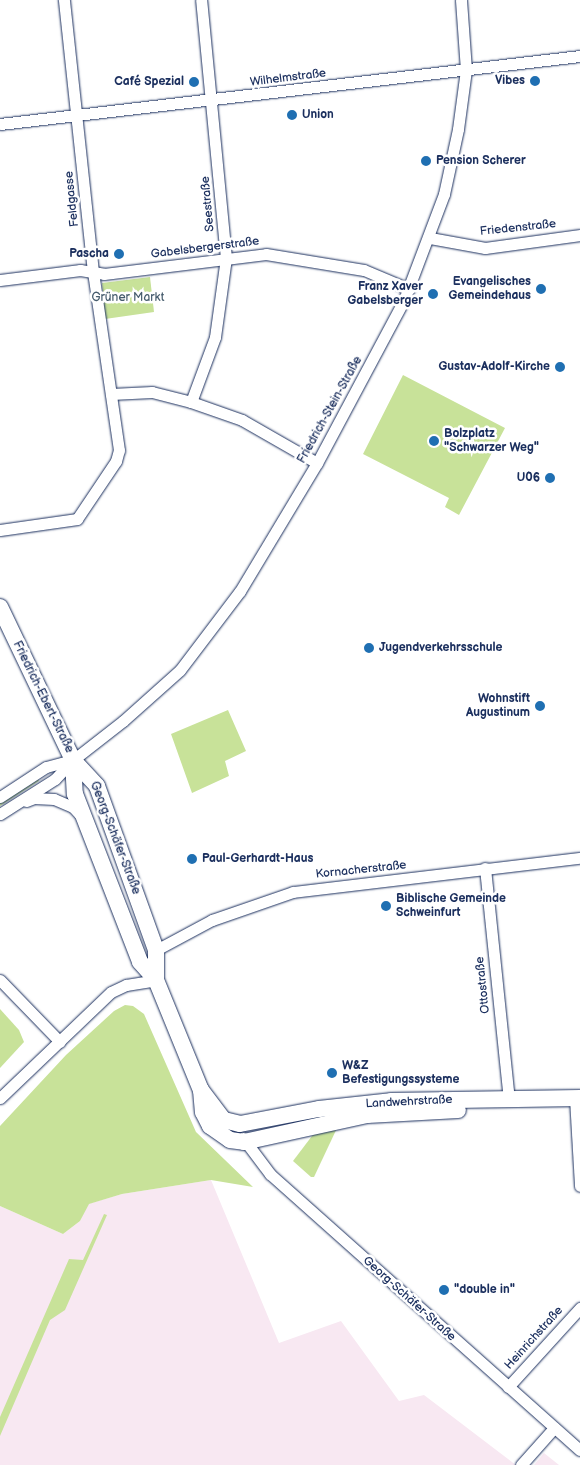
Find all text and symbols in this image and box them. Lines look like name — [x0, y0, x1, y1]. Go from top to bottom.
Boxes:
street label: Wilhelmstraße — [249, 66, 327, 90]
place label: Vibes — [495, 74, 525, 88]
place label: Café Spezial — [114, 75, 184, 89]
marker: Vibes — [529, 75, 541, 87]
marker: Café Spezial — [188, 76, 200, 88]
place label: Union — [302, 108, 334, 122]
marker: Union — [286, 109, 298, 121]
place label: Pension Scherer — [436, 154, 526, 168]
marker: Pension Scherer — [420, 155, 432, 167]
street label: Feldgasse — [62, 170, 82, 228]
street label: Seestraße — [198, 176, 218, 232]
street label: Friedenstraße — [479, 217, 557, 239]
street label: Gabelsbergerstraße — [150, 234, 260, 262]
place label: Pascha — [69, 247, 109, 261]
marker: Pascha — [113, 248, 125, 260]
place label: Evangelisches Gemeindehaus — [449, 275, 531, 303]
place label: Franz Xaver Gabelsberger — [347, 280, 423, 308]
marker: Evangelisches Gemeindehaus — [535, 283, 547, 295]
marker: Franz Xaver Gabelsberger — [427, 288, 439, 300]
park label: Grüner Markt — [92, 291, 164, 305]
street label: Friedrich-Stein-Straße — [295, 354, 365, 466]
place label: Gustav-Adolf-Kirche — [438, 360, 550, 374]
marker: Gustav-Adolf-Kirche — [554, 361, 566, 373]
place label: Bolzplatz "Schwarzer Weg" — [444, 427, 539, 455]
marker: Bolzplatz "Schwarzer Weg" — [428, 435, 440, 447]
place label: U06 — [517, 471, 540, 485]
marker: U06 — [544, 472, 556, 484]
street label: Friedrich-Ebert-Straße — [10, 639, 76, 755]
place label: Jugendverkehrsschule — [379, 641, 502, 655]
marker: Jugendverkehrsschule — [363, 642, 375, 654]
place label: Wohnstift Augustinum — [466, 692, 530, 720]
marker: Wohnstift Augustinum — [534, 700, 546, 712]
street label: Georg-Schäfer-Straße — [87, 780, 143, 896]
place label: Paul-Gerhardt-Haus — [202, 852, 313, 866]
marker: Paul-Gerhardt-Haus — [186, 853, 198, 865]
street label: Kornacherstraße — [315, 858, 407, 882]
place label: Biblische Gemeinde Schweinfurt — [396, 892, 506, 920]
marker: Biblische Gemeinde Schweinfurt — [380, 900, 392, 912]
street label: Ottostraße — [473, 956, 493, 1014]
place label: W&Z Befestigungssysteme — [342, 1059, 459, 1087]
marker: W&Z Befestigungssysteme — [326, 1067, 338, 1079]
street label: Landwehrstraße — [365, 1093, 453, 1111]
street label: Georg-Schäfer-Straße — [360, 1254, 458, 1344]
place label: "double in" — [454, 1283, 515, 1297]
marker: "double in" — [438, 1284, 450, 1296]
street label: Heinrichstraße — [502, 1303, 566, 1373]

